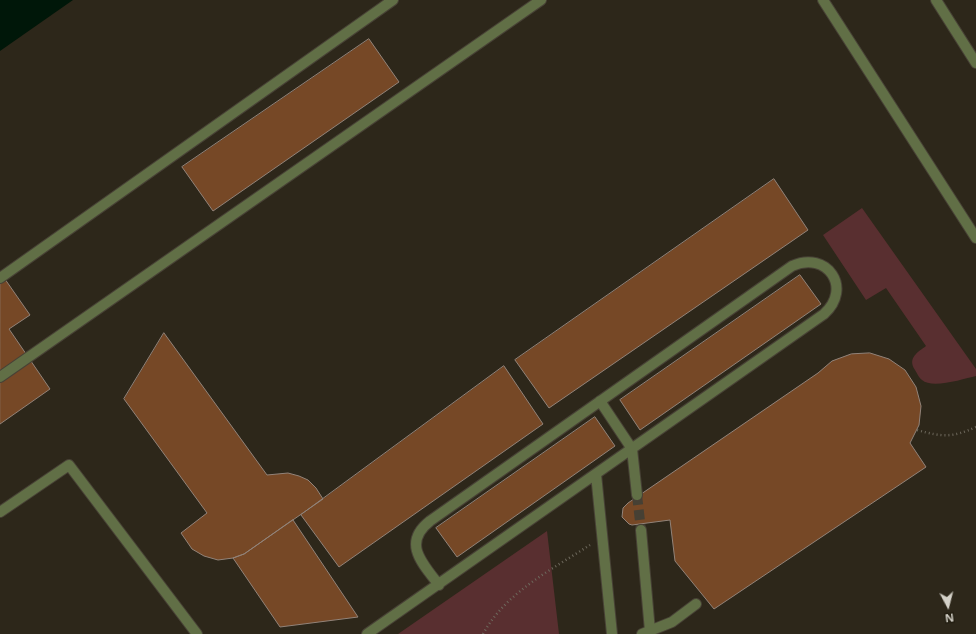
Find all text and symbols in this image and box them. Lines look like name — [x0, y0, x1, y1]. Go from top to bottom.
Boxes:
north arrow — [928, 586, 968, 626]
text: N — [944, 610, 955, 626]

